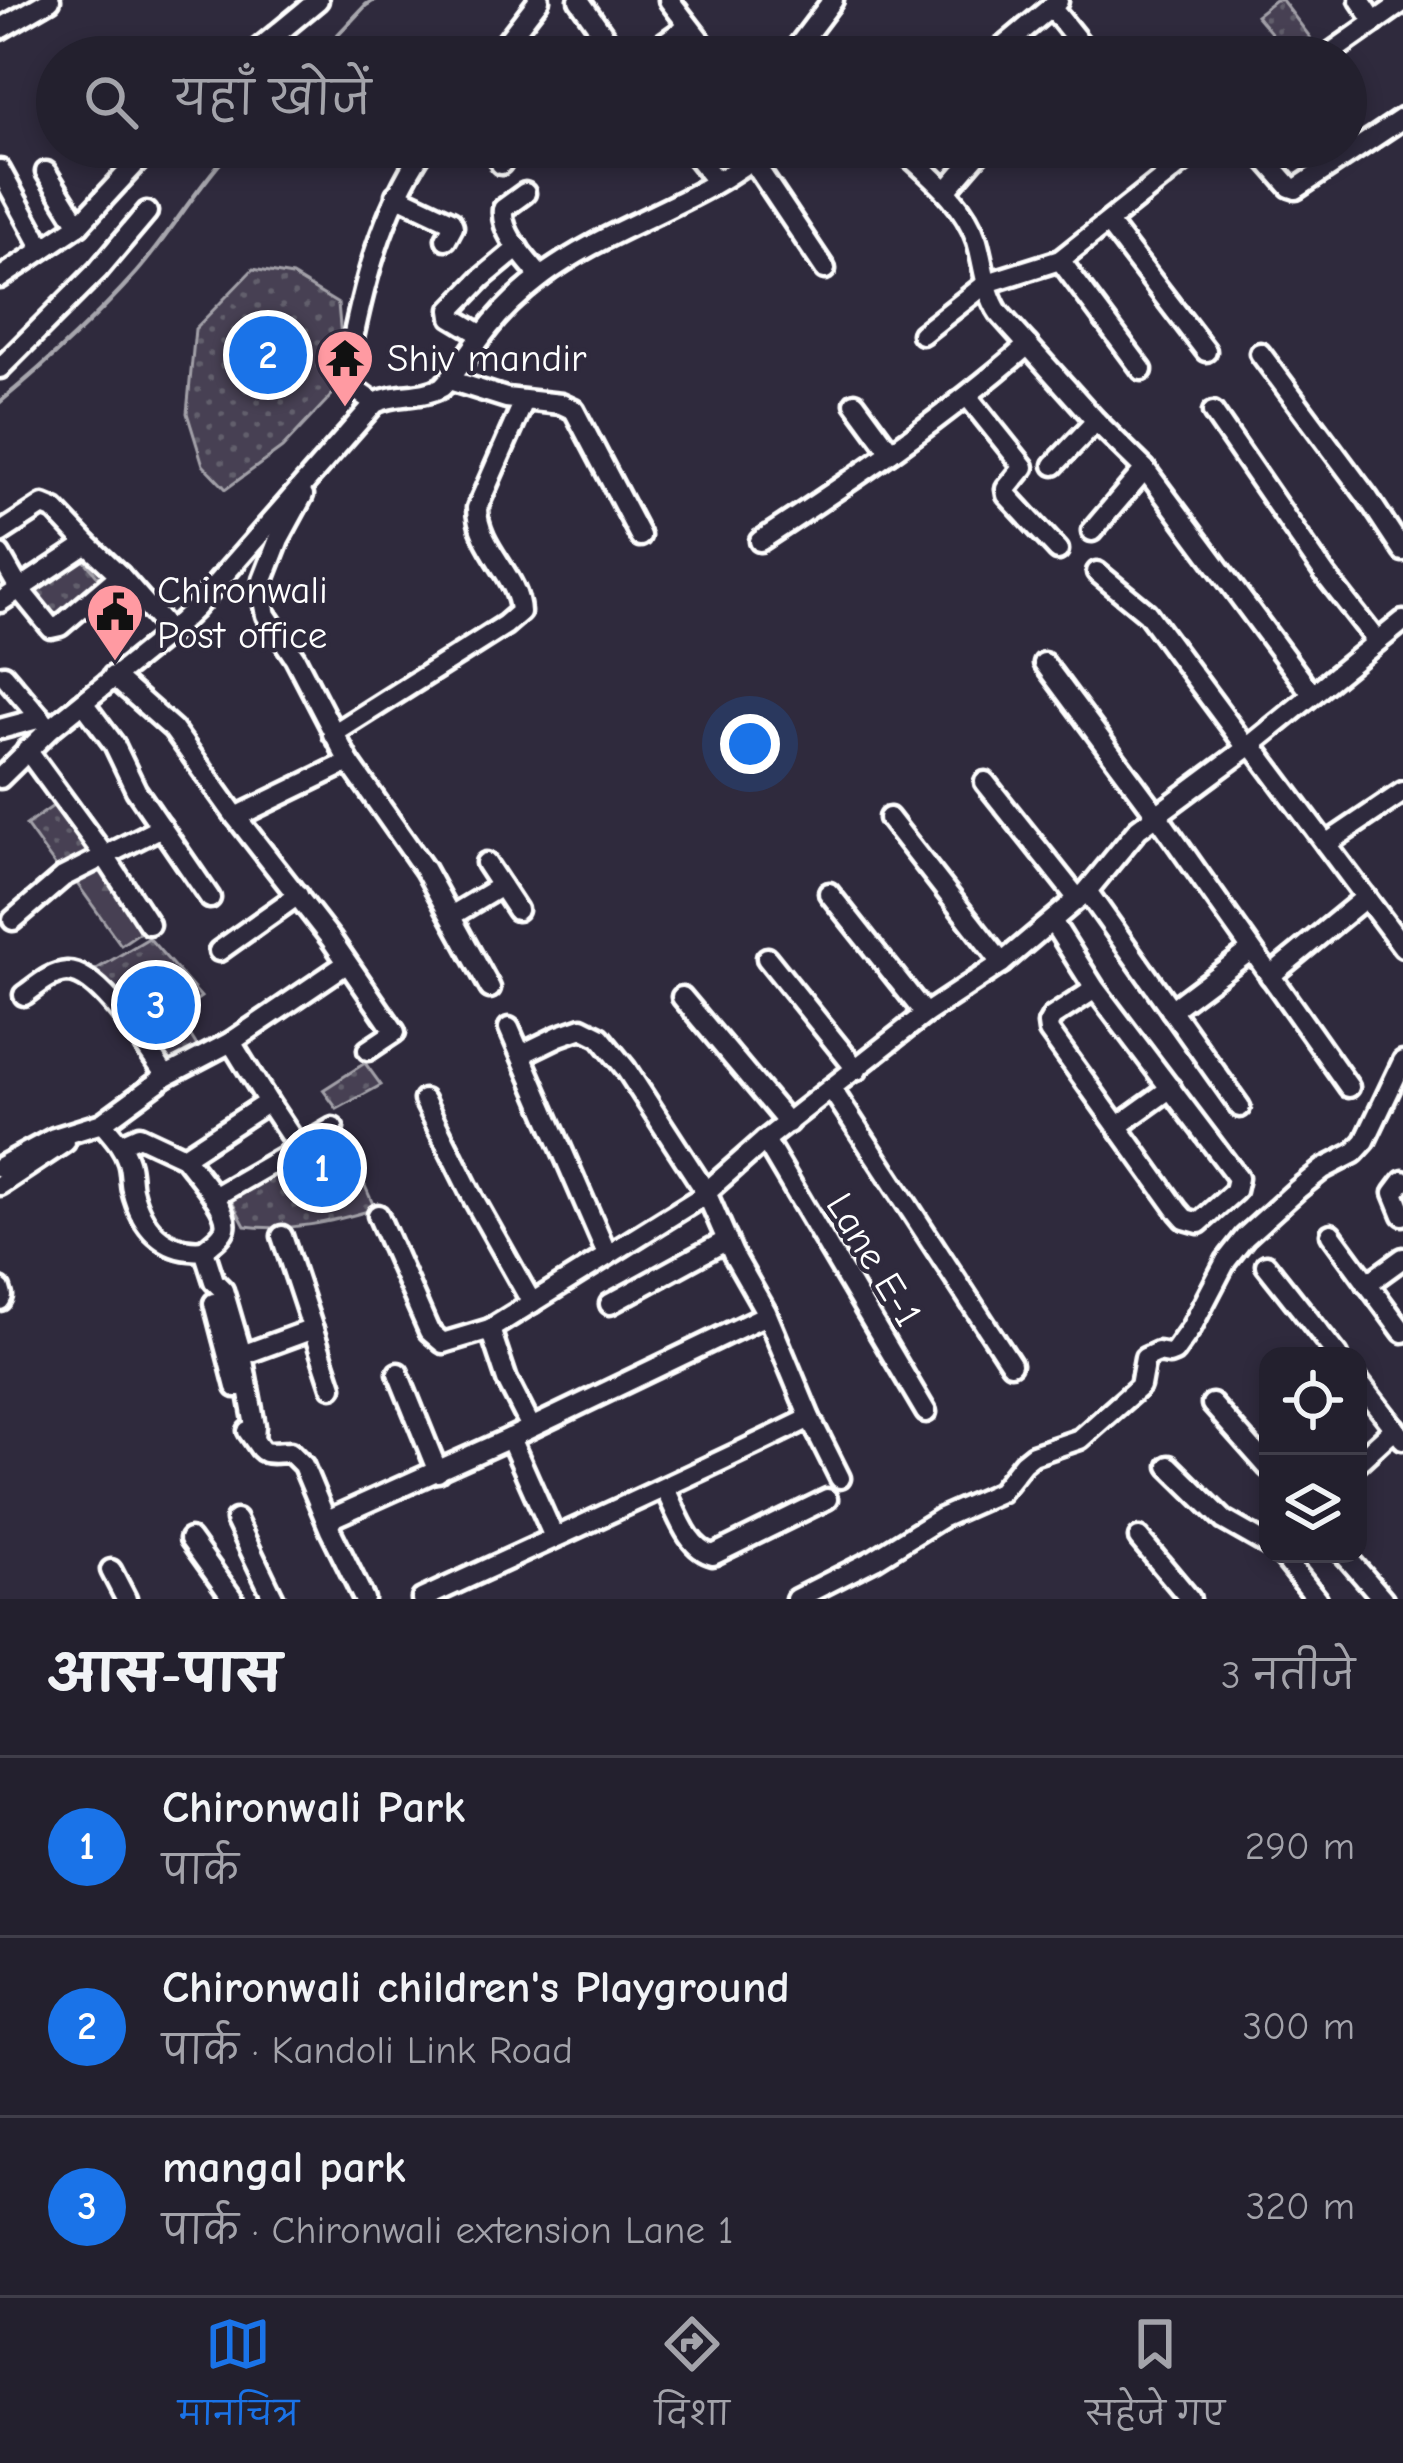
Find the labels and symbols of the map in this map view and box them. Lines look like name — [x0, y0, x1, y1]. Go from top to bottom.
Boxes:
pin: 2 — [229, 310, 307, 400]
temple icon: Shiv mandir — [314, 327, 376, 409]
place label: Shiv mandir — [387, 336, 587, 381]
place label: Chironwali Post office — [157, 568, 328, 658]
public building icon: Chironwali Post office — [84, 581, 146, 663]
your location — [720, 714, 780, 774]
pin: 3 — [117, 960, 195, 1050]
pin: 1 — [283, 1123, 361, 1213]
street label: Lane E-1 — [817, 1185, 931, 1335]

